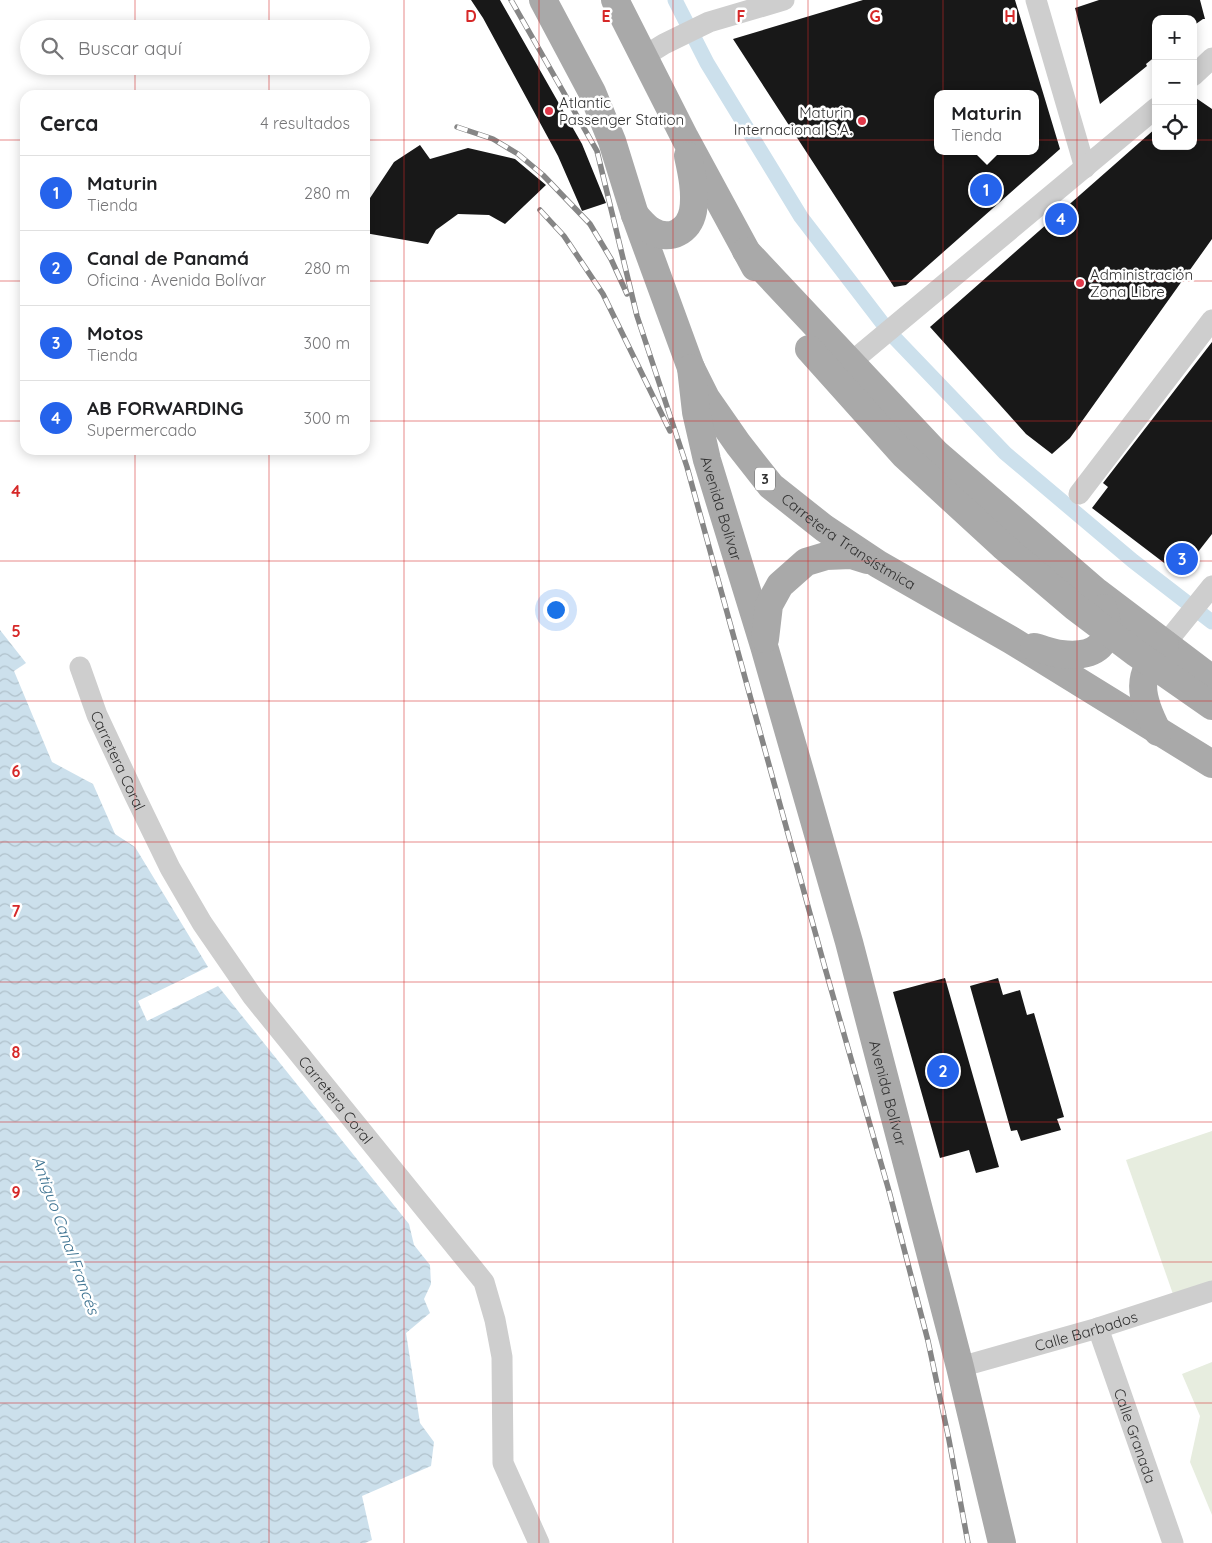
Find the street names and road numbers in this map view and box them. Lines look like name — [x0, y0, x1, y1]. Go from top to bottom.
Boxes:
street label: Avenida Bolívar — [697, 454, 747, 563]
road number: 3 — [755, 468, 775, 490]
street label: Carretera Transístmica — [778, 489, 919, 593]
street label: Carretera Coral — [87, 707, 150, 813]
street label: Avenida Bolívar — [866, 1038, 911, 1148]
street label: Carretera Coral — [295, 1052, 378, 1147]
street label: Calle Barbados — [1032, 1306, 1140, 1355]
street label: Calle Granada — [1110, 1386, 1161, 1486]

